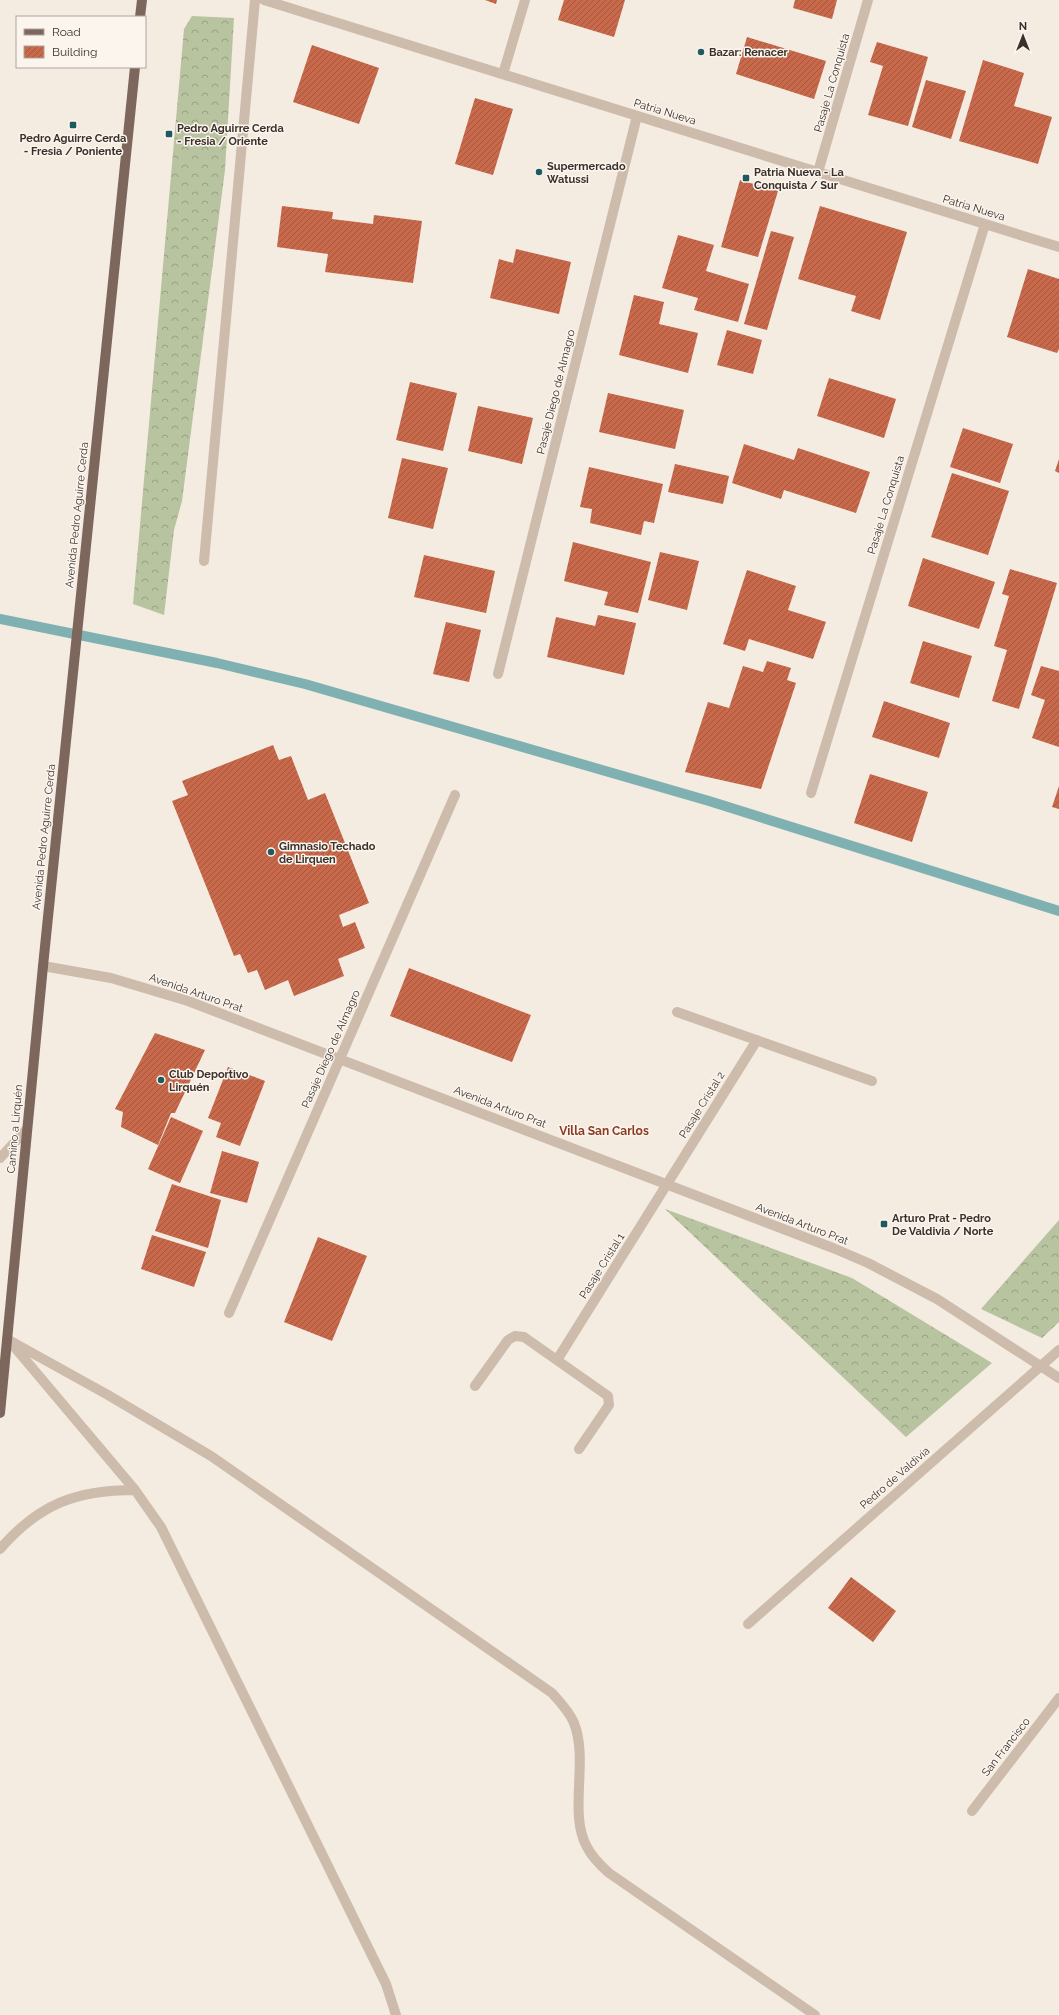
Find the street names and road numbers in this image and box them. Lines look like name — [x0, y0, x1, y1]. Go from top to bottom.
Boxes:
street label: Pasaje La Conquista — [812, 32, 852, 134]
street label: Patria Nueva — [632, 96, 698, 128]
street label: Patria Nueva — [941, 192, 1007, 224]
street label: Pasaje Diego de Almagro — [534, 328, 578, 456]
street label: Avenida Pedro Aguirre Cerda — [63, 441, 91, 589]
street label: Pasaje La Conquista — [865, 454, 907, 556]
street label: Avenida Pedro Aguirre Cerda — [30, 763, 58, 911]
street label: Avenida Arturo Prat — [147, 971, 245, 1015]
street label: Pasaje Diego de Almagro — [299, 987, 363, 1110]
street label: Pasaje Cristal 2 — [676, 1069, 728, 1141]
street label: Avenida Arturo Prat — [452, 1083, 548, 1131]
street label: Camino a Lirquén — [5, 1084, 25, 1174]
street label: Avenida Arturo Prat — [754, 1200, 850, 1248]
street label: Pasaje Cristal 1 — [577, 1231, 627, 1301]
street label: Pedro de Valdivia — [857, 1444, 933, 1512]
street label: San Francisco — [979, 1715, 1033, 1779]

